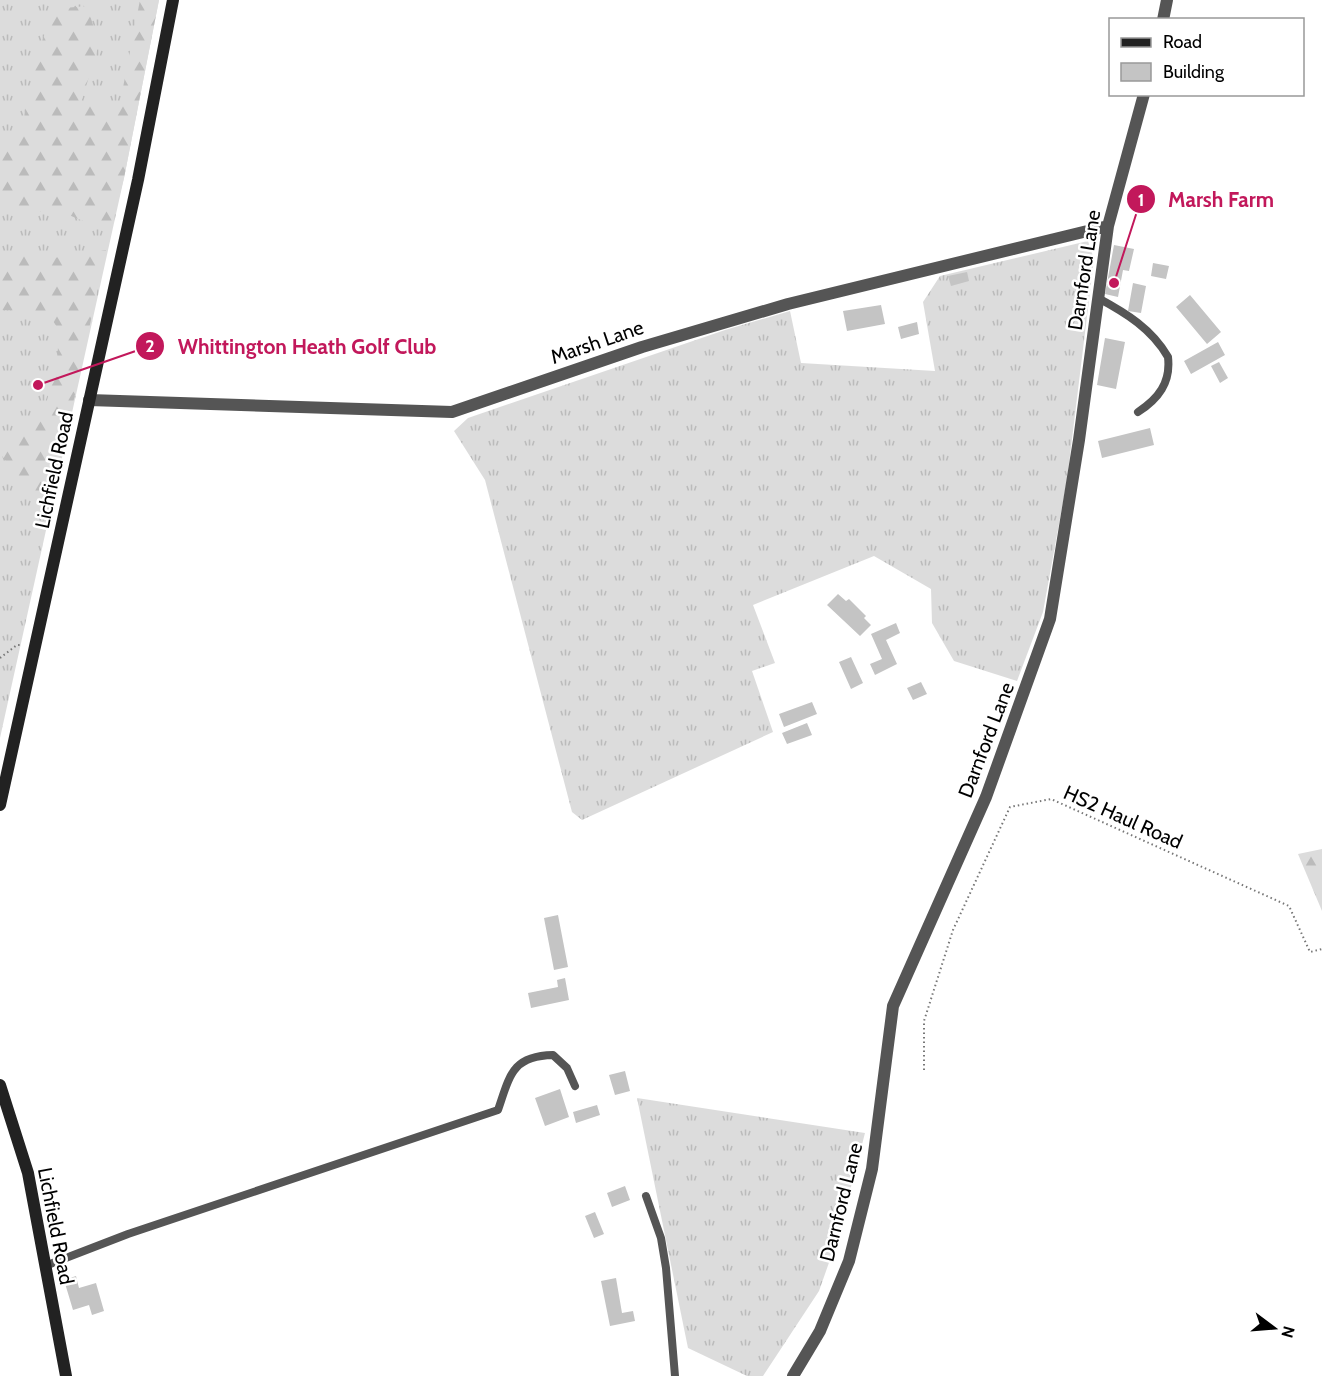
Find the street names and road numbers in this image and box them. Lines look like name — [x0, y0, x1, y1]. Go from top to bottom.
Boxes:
street label: Darnford Lane — [1063, 208, 1105, 332]
street label: Marsh Lane — [547, 315, 647, 369]
street label: Lichfield Road — [30, 409, 78, 531]
street label: Darnford Lane — [953, 679, 1019, 801]
street label: HS2 Haul Road — [1060, 780, 1186, 854]
street label: Darnford Lane — [815, 1140, 867, 1264]
street label: Lichfield Road — [33, 1165, 79, 1287]

